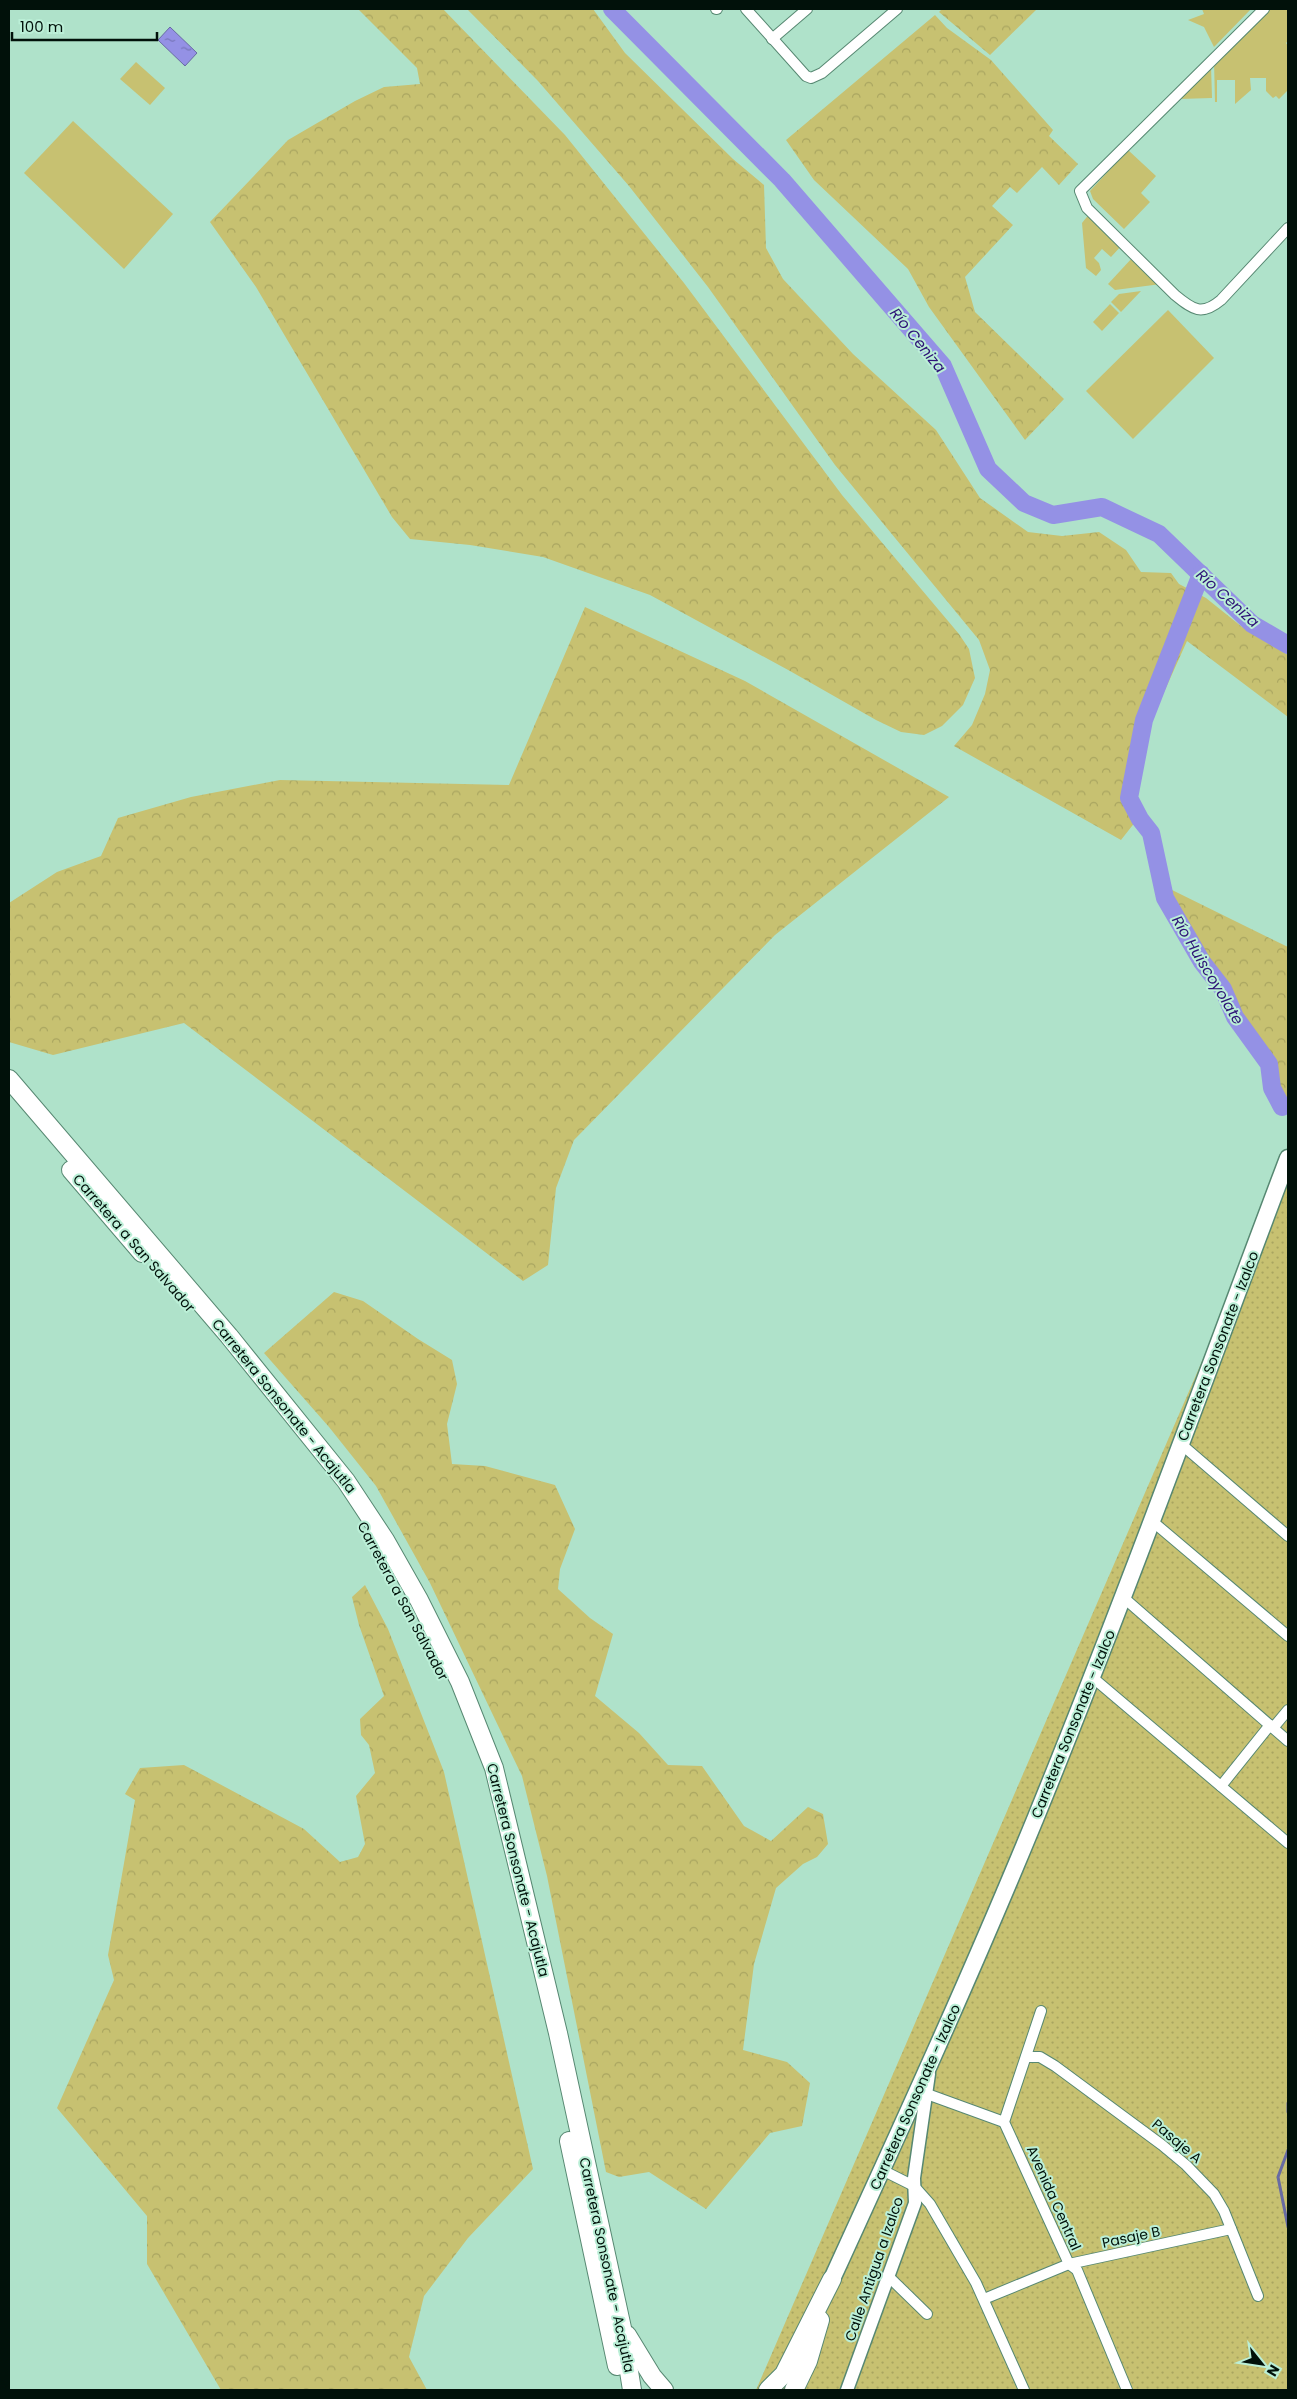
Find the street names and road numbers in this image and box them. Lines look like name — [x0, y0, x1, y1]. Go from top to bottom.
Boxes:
street label: Carretera a San Salvador — [68, 1170, 200, 1316]
street label: Carretera Sonsonate - Izalco — [1173, 1248, 1263, 1444]
street label: Carretera Sonsonate - Acajutla — [207, 1315, 361, 1497]
street label: Carretera a San Salvador — [353, 1518, 453, 1684]
street label: Carretera Sonsonate - Izalco — [1026, 1627, 1120, 1821]
street label: Carretera Sonsonate - Acajutla — [482, 1761, 554, 1979]
street label: Carretera Sonsonate - Izalco — [865, 2001, 965, 2193]
street label: Pasaje A — [1148, 2114, 1206, 2168]
street label: Avenida Central — [1022, 2142, 1086, 2254]
street label: Carretera Sonsonate - Acajutla — [574, 2156, 640, 2374]
street label: Calle Antigua a Izalco — [840, 2194, 908, 2344]
street label: Pasaje B — [1100, 2221, 1162, 2253]

